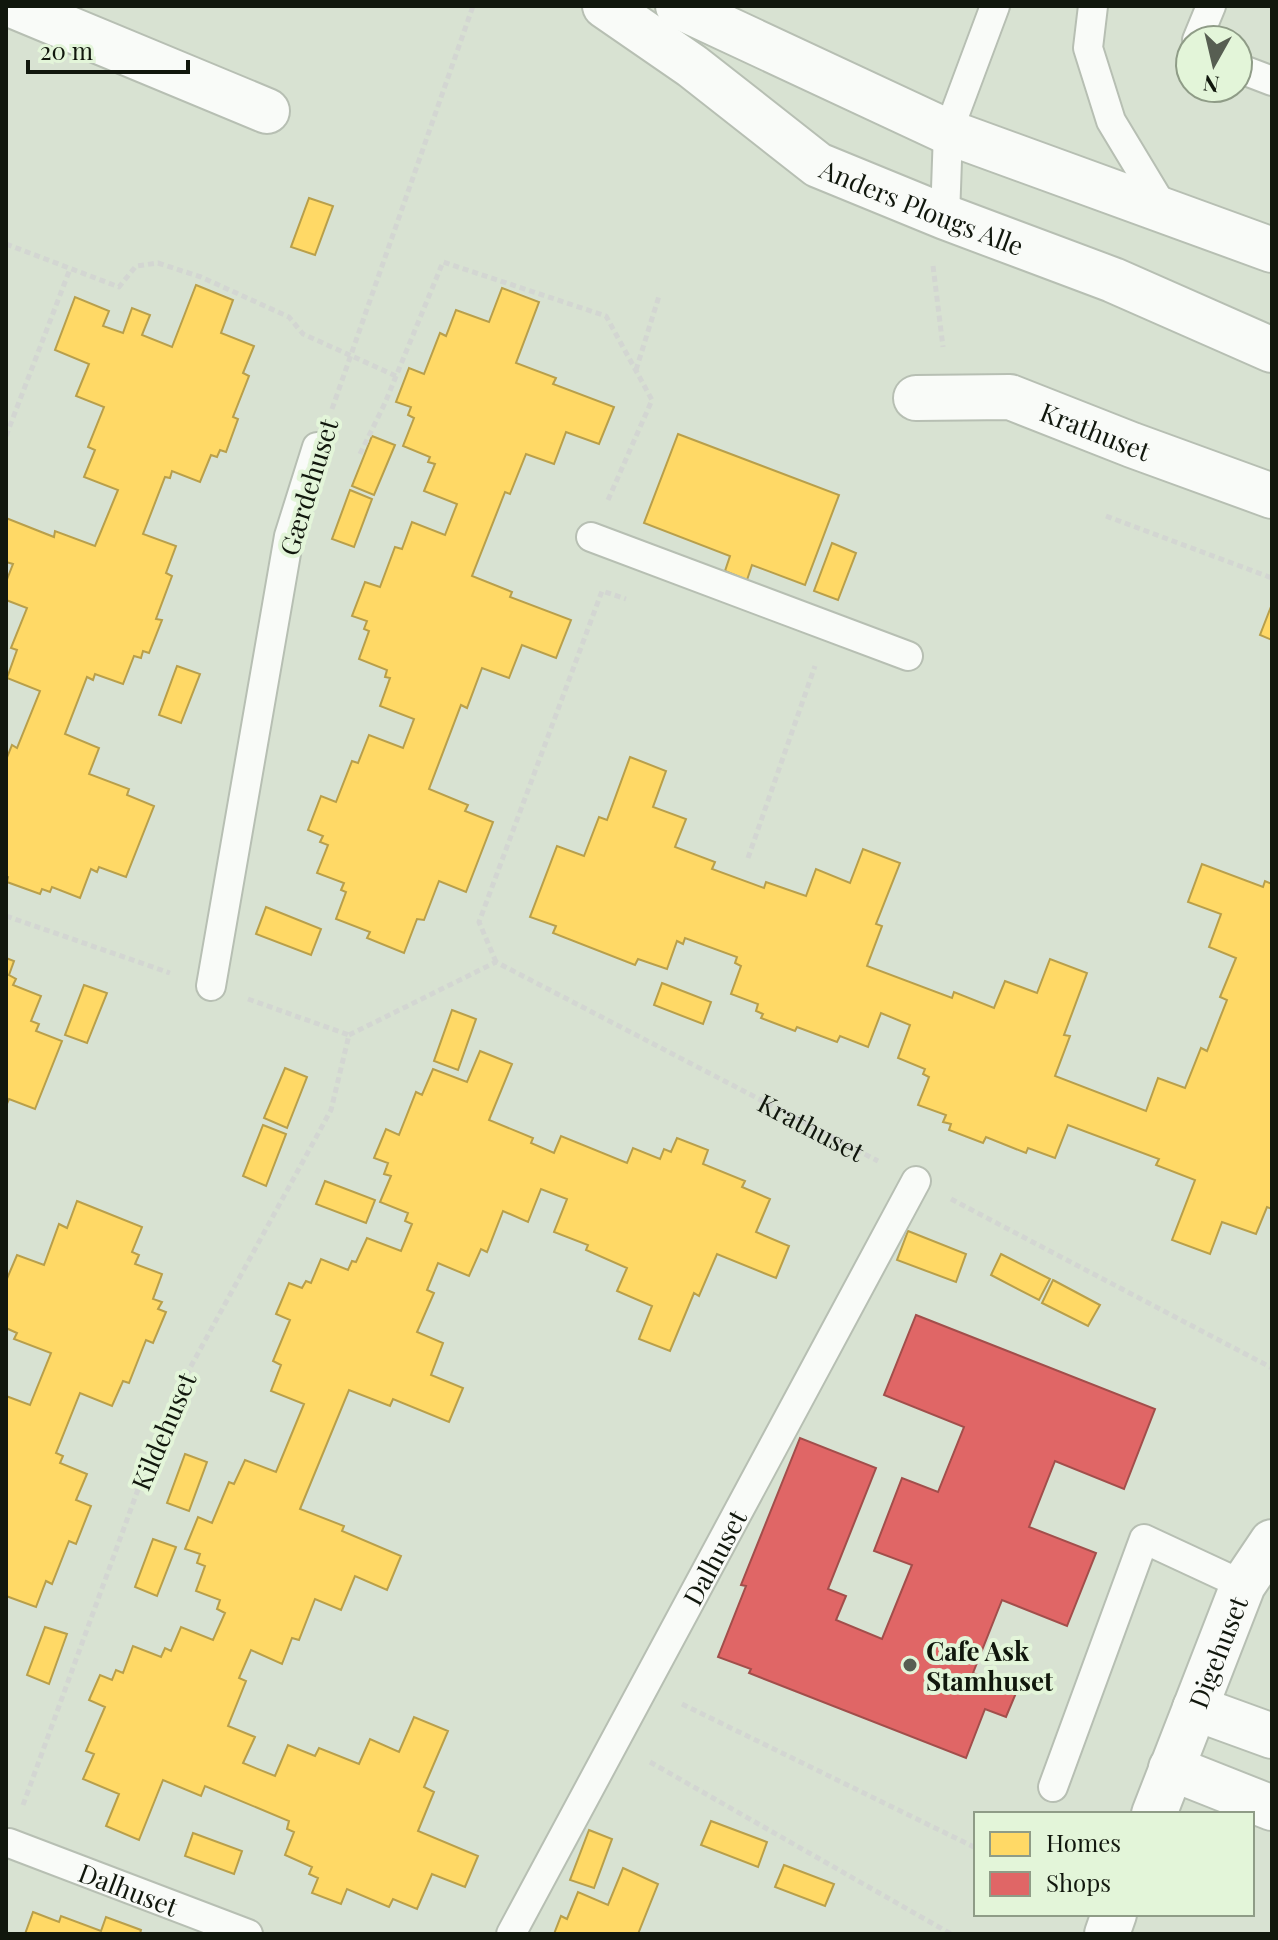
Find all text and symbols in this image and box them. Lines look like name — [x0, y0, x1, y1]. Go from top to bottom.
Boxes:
scale bar — [28, 24, 188, 74]
north arrow — [1174, 24, 1254, 104]
text: 20 m — [40, 34, 93, 66]
text: N — [1201, 69, 1221, 101]
street label: Anders Plougs Alle — [814, 150, 1029, 263]
street label: Krathuset — [1036, 393, 1156, 468]
street label: Gærdehuset — [271, 414, 346, 560]
street label: Krathuset — [752, 1084, 871, 1169]
street label: Kildehuset — [123, 1366, 204, 1495]
street label: Dalhuset — [674, 1503, 754, 1611]
street label: Digehuset — [1179, 1590, 1255, 1713]
place label: Cafe Ask Stamhuset — [926, 1633, 1054, 1698]
marker: Cafe Ask Stamhuset — [901, 1656, 919, 1674]
legend — [974, 1812, 1254, 1916]
text: Homes — [1046, 1826, 1121, 1858]
street label: Dalhuset — [74, 1854, 184, 1924]
text: Shops — [1046, 1866, 1111, 1898]

